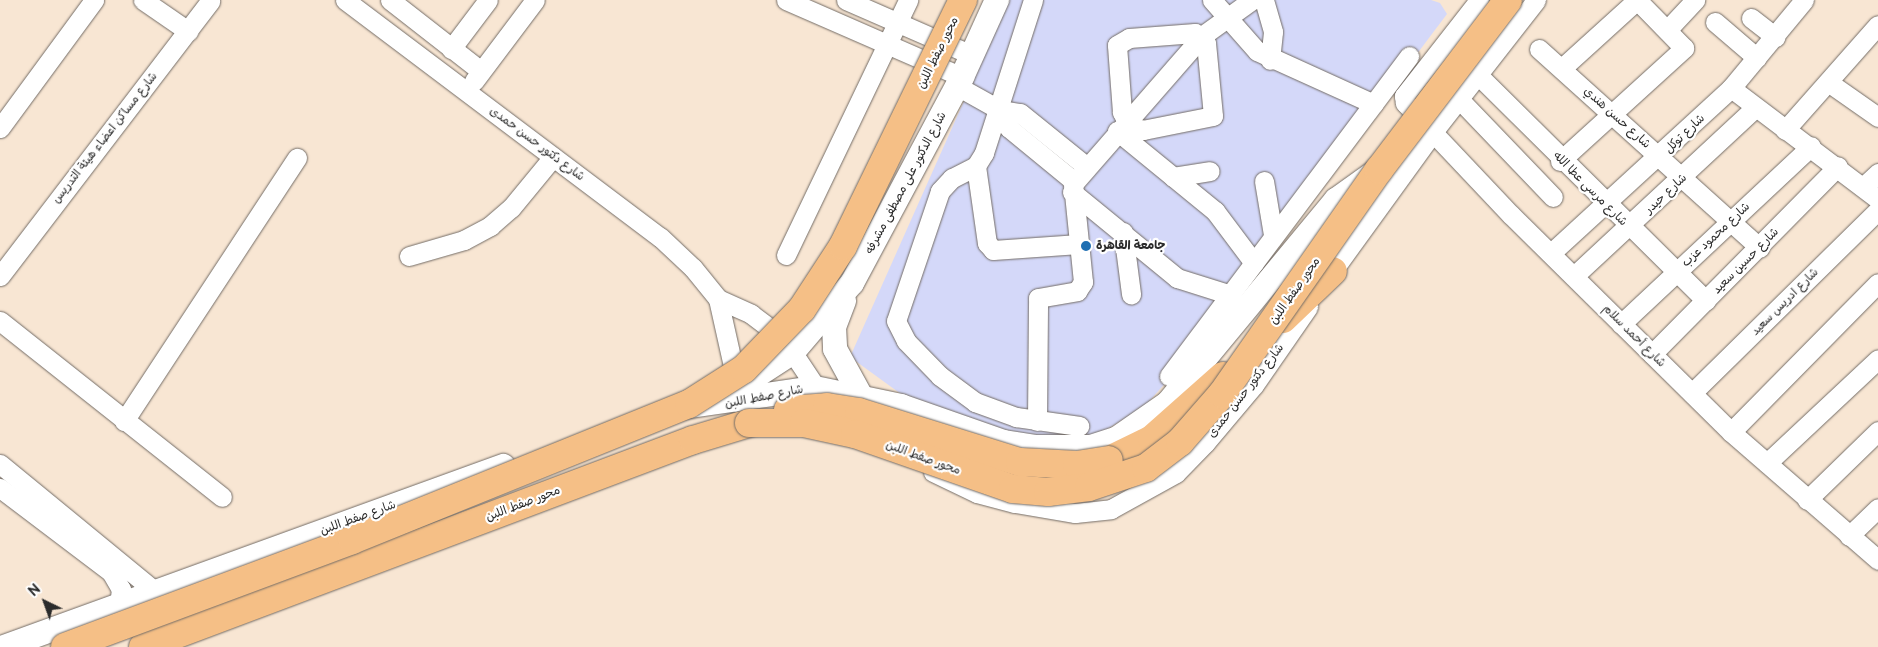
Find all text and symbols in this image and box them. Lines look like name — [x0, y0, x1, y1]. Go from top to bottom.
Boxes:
street label: محور صفط اللبن — [914, 15, 962, 91]
street label: شارع مساكن اعضاء هيئة التدريس — [49, 70, 161, 206]
street label: شارع حسن هندي — [1581, 84, 1653, 152]
street label: شارع دكتور حسن حمدى — [487, 104, 587, 184]
street label: شارع الدكتور على مصطفى مشرفه — [862, 109, 950, 257]
street label: شارع توكل — [1662, 111, 1708, 157]
street label: شارع مرسى عطا الله — [1550, 149, 1630, 229]
street label: شارع حيدر — [1642, 171, 1690, 217]
street label: شارع محمود عزب — [1679, 200, 1753, 270]
street label: شارع حسين سعيد — [1710, 225, 1782, 297]
place label: جامعة القاهرة — [1096, 239, 1165, 253]
marker: جامعة القاهرة — [1080, 240, 1092, 252]
street label: محور صفط اللبن — [1267, 255, 1323, 327]
street label: شارع ادريس سعيد — [1748, 265, 1822, 339]
street label: شارع أحمد سلام — [1600, 302, 1668, 370]
street label: شارع دكتور حسن حمدى — [1205, 341, 1287, 441]
street label: شارع صفط اللبن — [724, 382, 804, 412]
street label: محور صفط اللبن — [884, 438, 962, 478]
street label: محور صفط اللبن — [484, 483, 562, 525]
street label: شارع صفط اللبن — [318, 498, 398, 538]
north arrow — [20, 577, 70, 627]
text: N — [25, 581, 44, 600]

